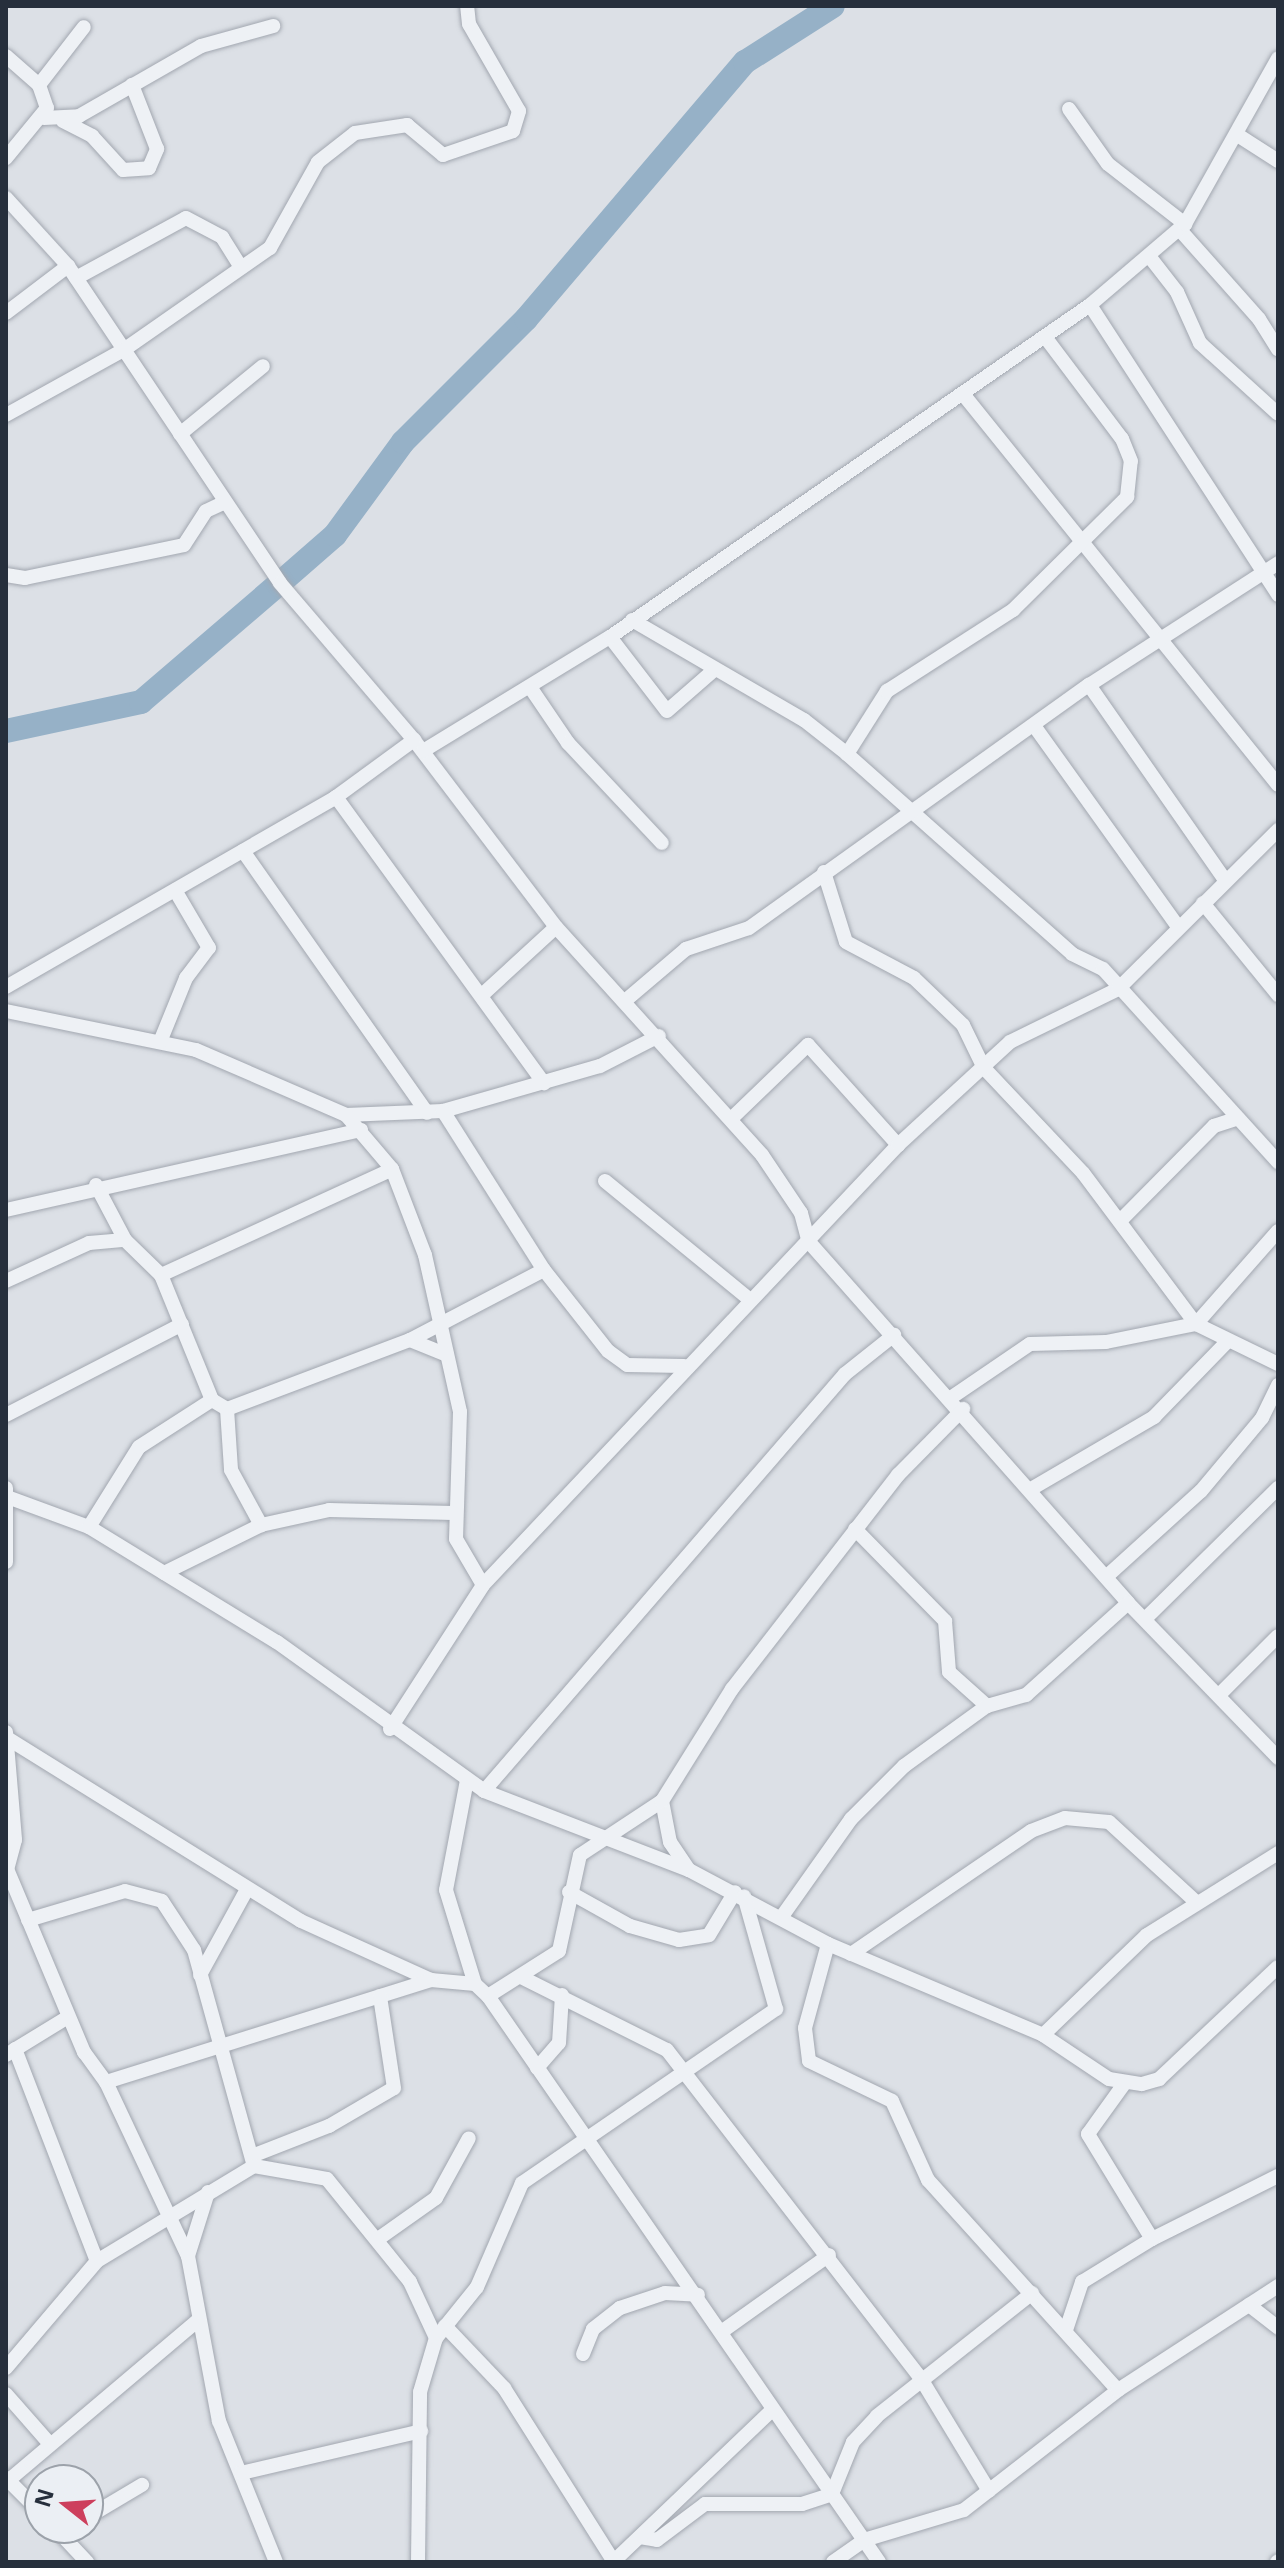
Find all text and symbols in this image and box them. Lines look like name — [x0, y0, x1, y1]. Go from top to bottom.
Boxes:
north arrow — [24, 2464, 104, 2544]
text: N — [26, 2485, 60, 2511]

